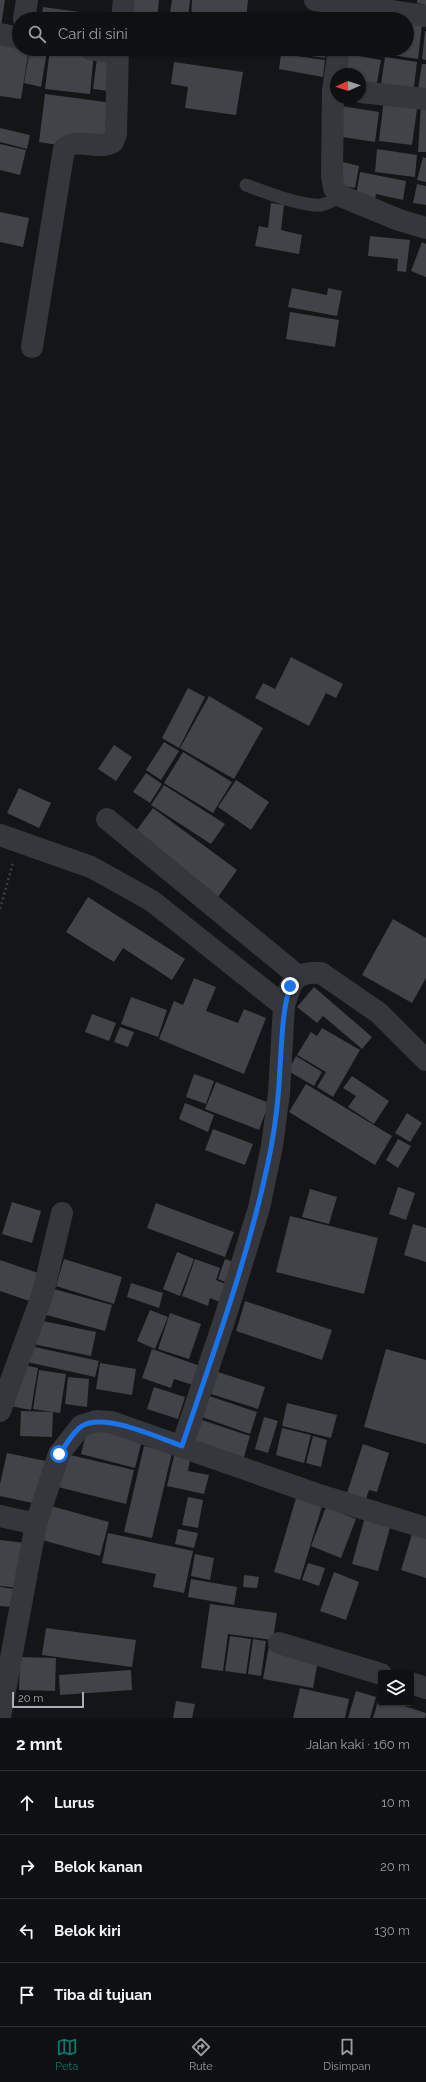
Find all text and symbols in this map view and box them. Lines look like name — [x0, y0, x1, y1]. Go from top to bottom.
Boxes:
search box — [12, 12, 414, 56]
icon: search — [26, 23, 48, 45]
text: Cari di sini — [58, 25, 128, 43]
north arrow — [330, 68, 366, 104]
route end — [281, 977, 299, 995]
route start — [50, 1445, 68, 1463]
map controls — [378, 1670, 414, 1706]
button: layers — [378, 1670, 414, 1706]
scale bar — [12, 1690, 84, 1709]
text: 20 m — [18, 1692, 43, 1705]
text: 2 mnt — [16, 1734, 62, 1754]
text: Jalan kaki · 160 m — [306, 1737, 410, 1752]
icon: ahead — [16, 1792, 38, 1814]
text: Lurus — [54, 1794, 95, 1812]
text: 10 m — [381, 1795, 410, 1810]
icon: right — [16, 1856, 38, 1878]
text: Belok kanan — [54, 1858, 143, 1876]
text: 20 m — [380, 1859, 410, 1874]
icon: left — [16, 1920, 38, 1942]
text: Belok kiri — [54, 1922, 121, 1940]
text: 130 m — [374, 1923, 410, 1938]
icon: arrive — [16, 1984, 38, 2006]
text: Tiba di tujuan — [54, 1986, 152, 2004]
tab: Peta — [55, 2036, 78, 2073]
tab: Rute — [189, 2036, 213, 2073]
tab: Disimpan — [323, 2036, 371, 2073]

